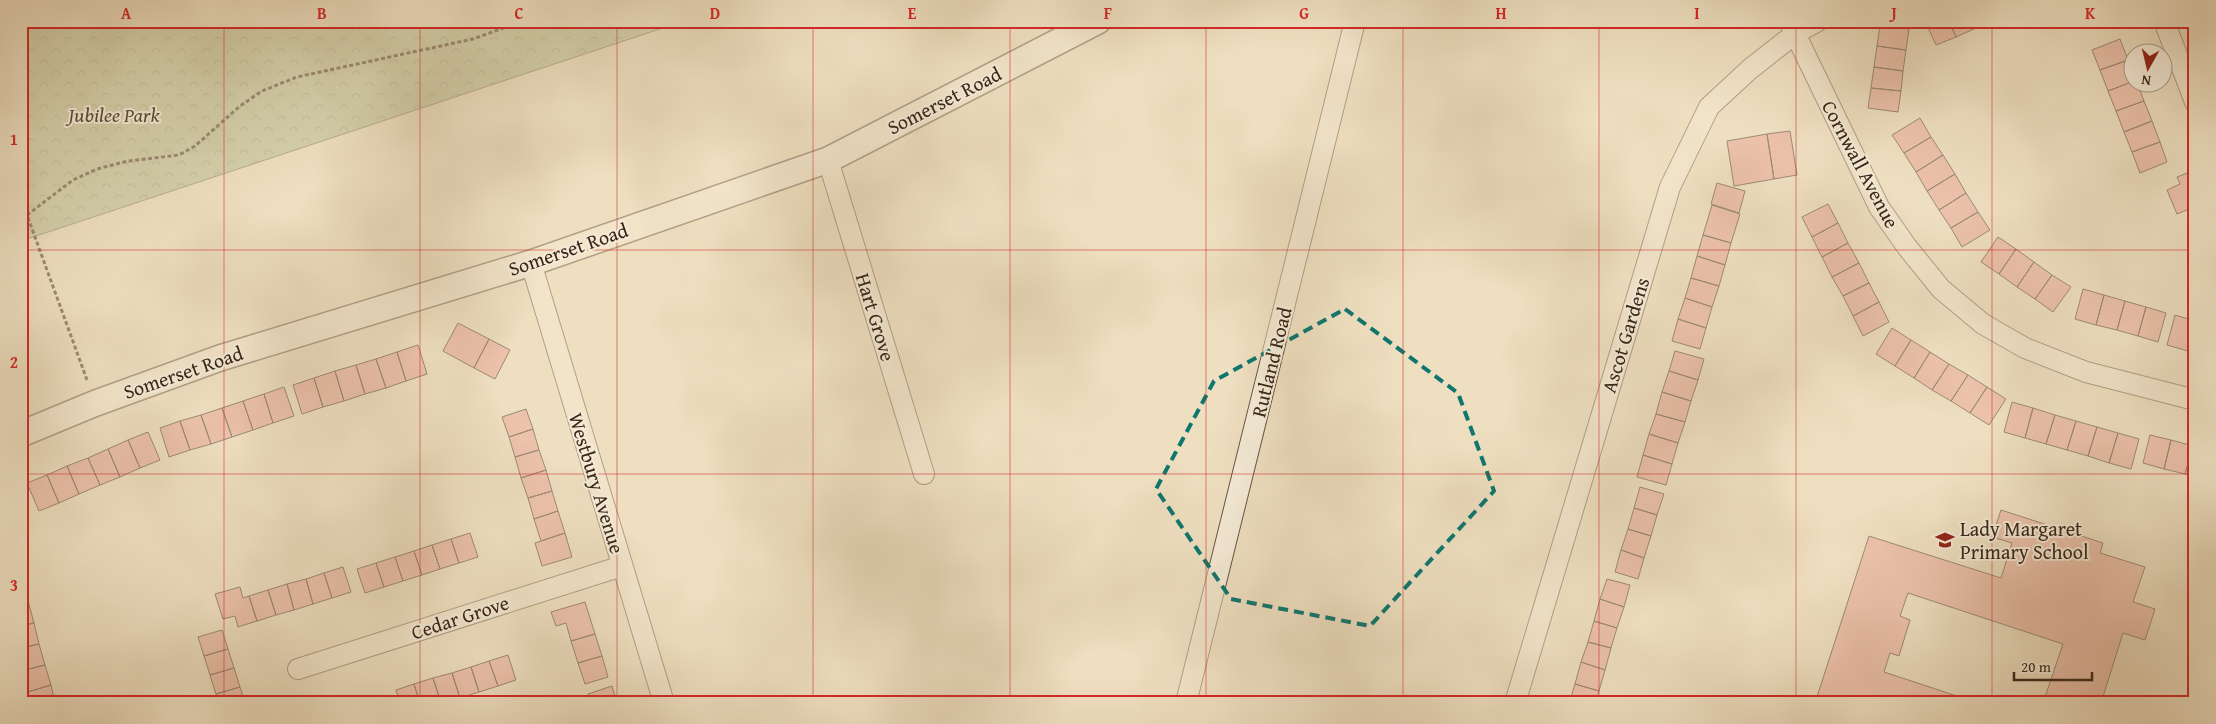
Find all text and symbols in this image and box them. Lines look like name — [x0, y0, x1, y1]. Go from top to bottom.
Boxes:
text: A — [121, 1, 132, 25]
text: B — [317, 1, 327, 25]
text: C — [514, 1, 524, 25]
text: D — [710, 1, 720, 25]
text: E — [908, 1, 917, 25]
text: F — [1104, 1, 1112, 25]
text: G — [1299, 1, 1309, 25]
text: H — [1495, 1, 1507, 25]
text: I — [1694, 1, 1700, 25]
text: J — [1888, 1, 1897, 25]
text: K — [2085, 1, 2096, 25]
north arrow — [2124, 42, 2174, 92]
street label: Somerset Road — [882, 59, 1006, 141]
text: N — [2140, 70, 2152, 91]
street label: Cornwall Avenue — [1815, 95, 1907, 233]
park label: Jubilee Park — [65, 100, 161, 129]
text: 1 — [10, 127, 18, 151]
street label: Somerset Road — [504, 215, 632, 283]
street label: Hart Grove — [849, 269, 903, 365]
street label: Ascot Gardens — [1594, 274, 1656, 396]
street label: Rutland Road — [1243, 304, 1299, 420]
street label: Somerset Road — [119, 338, 247, 406]
text: 2 — [10, 350, 18, 374]
street label: Westbury Avenue — [562, 409, 632, 557]
place label: Lady Margaret Primary School — [1960, 514, 2089, 566]
school or university icon: Lady Margaret Primary School — [1934, 529, 1956, 551]
text: 3 — [10, 573, 18, 597]
street label: Cedar Grove — [407, 588, 513, 646]
scale bar — [2014, 649, 2091, 681]
text: 20 m — [2021, 656, 2052, 677]

